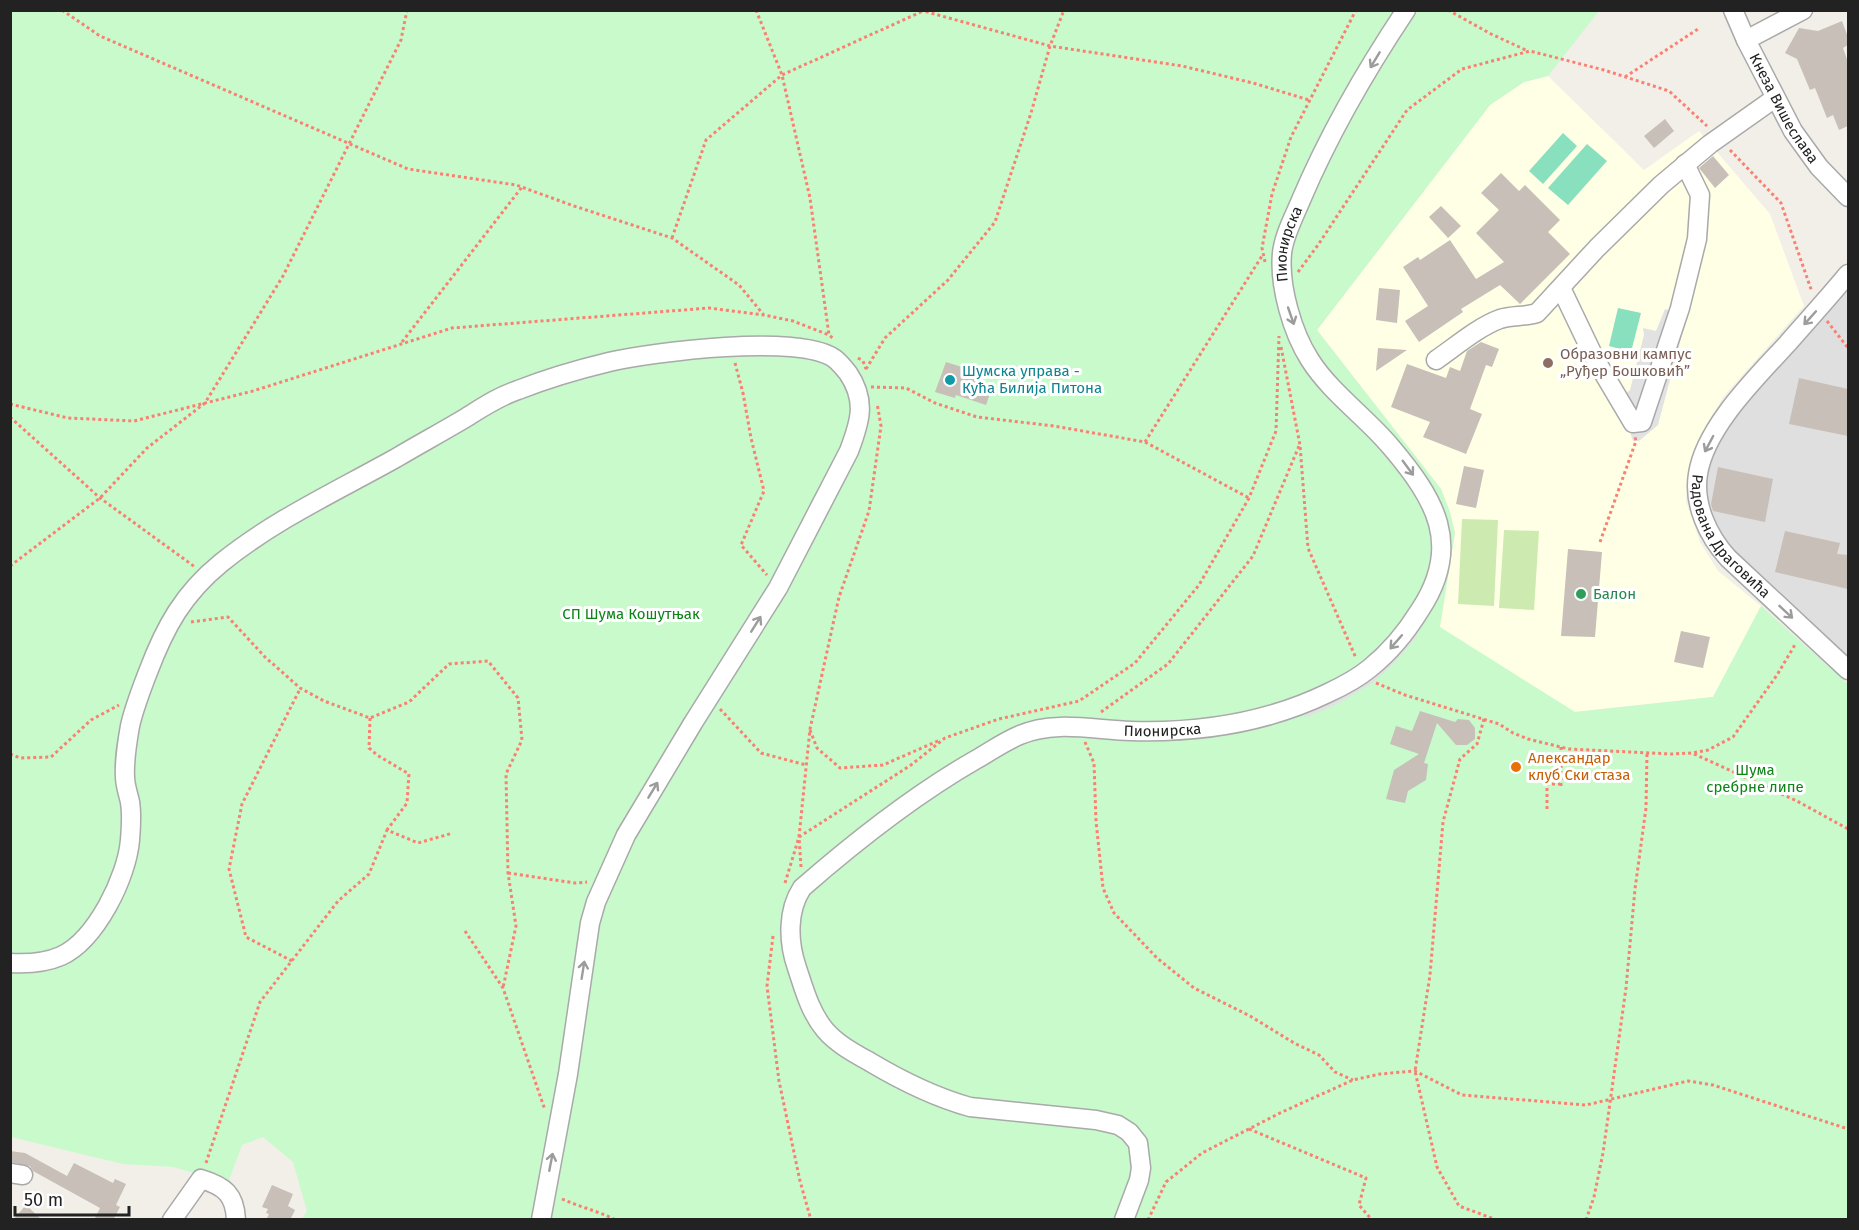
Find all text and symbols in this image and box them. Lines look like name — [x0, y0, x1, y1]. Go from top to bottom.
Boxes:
street label: Кнеза Вишеслава — [1746, 50, 1822, 167]
one-way arrow — [1369, 51, 1381, 68]
street label: Пионирска — [1272, 203, 1306, 283]
one-way arrow — [1286, 306, 1297, 325]
one-way arrow — [1803, 310, 1817, 325]
place label: Образовни кампус „Руђер Бошковић” — [1560, 345, 1692, 380]
marker: Образовни кампус „Руђер Бошковић” — [1541, 356, 1555, 370]
place label: Шумска управа - Кућа Билија Питона — [962, 362, 1102, 397]
marker: Шумска управа - Кућа Билија Питона — [943, 373, 957, 387]
one-way arrow — [1703, 435, 1715, 452]
one-way arrow — [1402, 460, 1415, 476]
street label: Радована Драговића — [1688, 473, 1774, 602]
place label: Балон — [1593, 585, 1636, 603]
marker: Балон — [1574, 587, 1588, 601]
park label: СП Шума Кошутњак — [562, 605, 700, 623]
one-way arrow — [1778, 605, 1793, 619]
one-way arrow — [750, 616, 762, 633]
one-way arrow — [1389, 634, 1403, 649]
street label: Пионирска — [1123, 720, 1202, 740]
place label: Александар клуб Ски стаза — [1528, 749, 1630, 784]
marker: Александар клуб Ски стаза — [1509, 760, 1523, 774]
park label: Шума сребрне липе — [1706, 761, 1804, 796]
one-way arrow — [647, 782, 659, 799]
one-way arrow — [578, 960, 589, 980]
one-way arrow — [546, 1153, 557, 1172]
scale bar — [15, 1179, 129, 1217]
text: 50 m — [24, 1189, 63, 1211]

